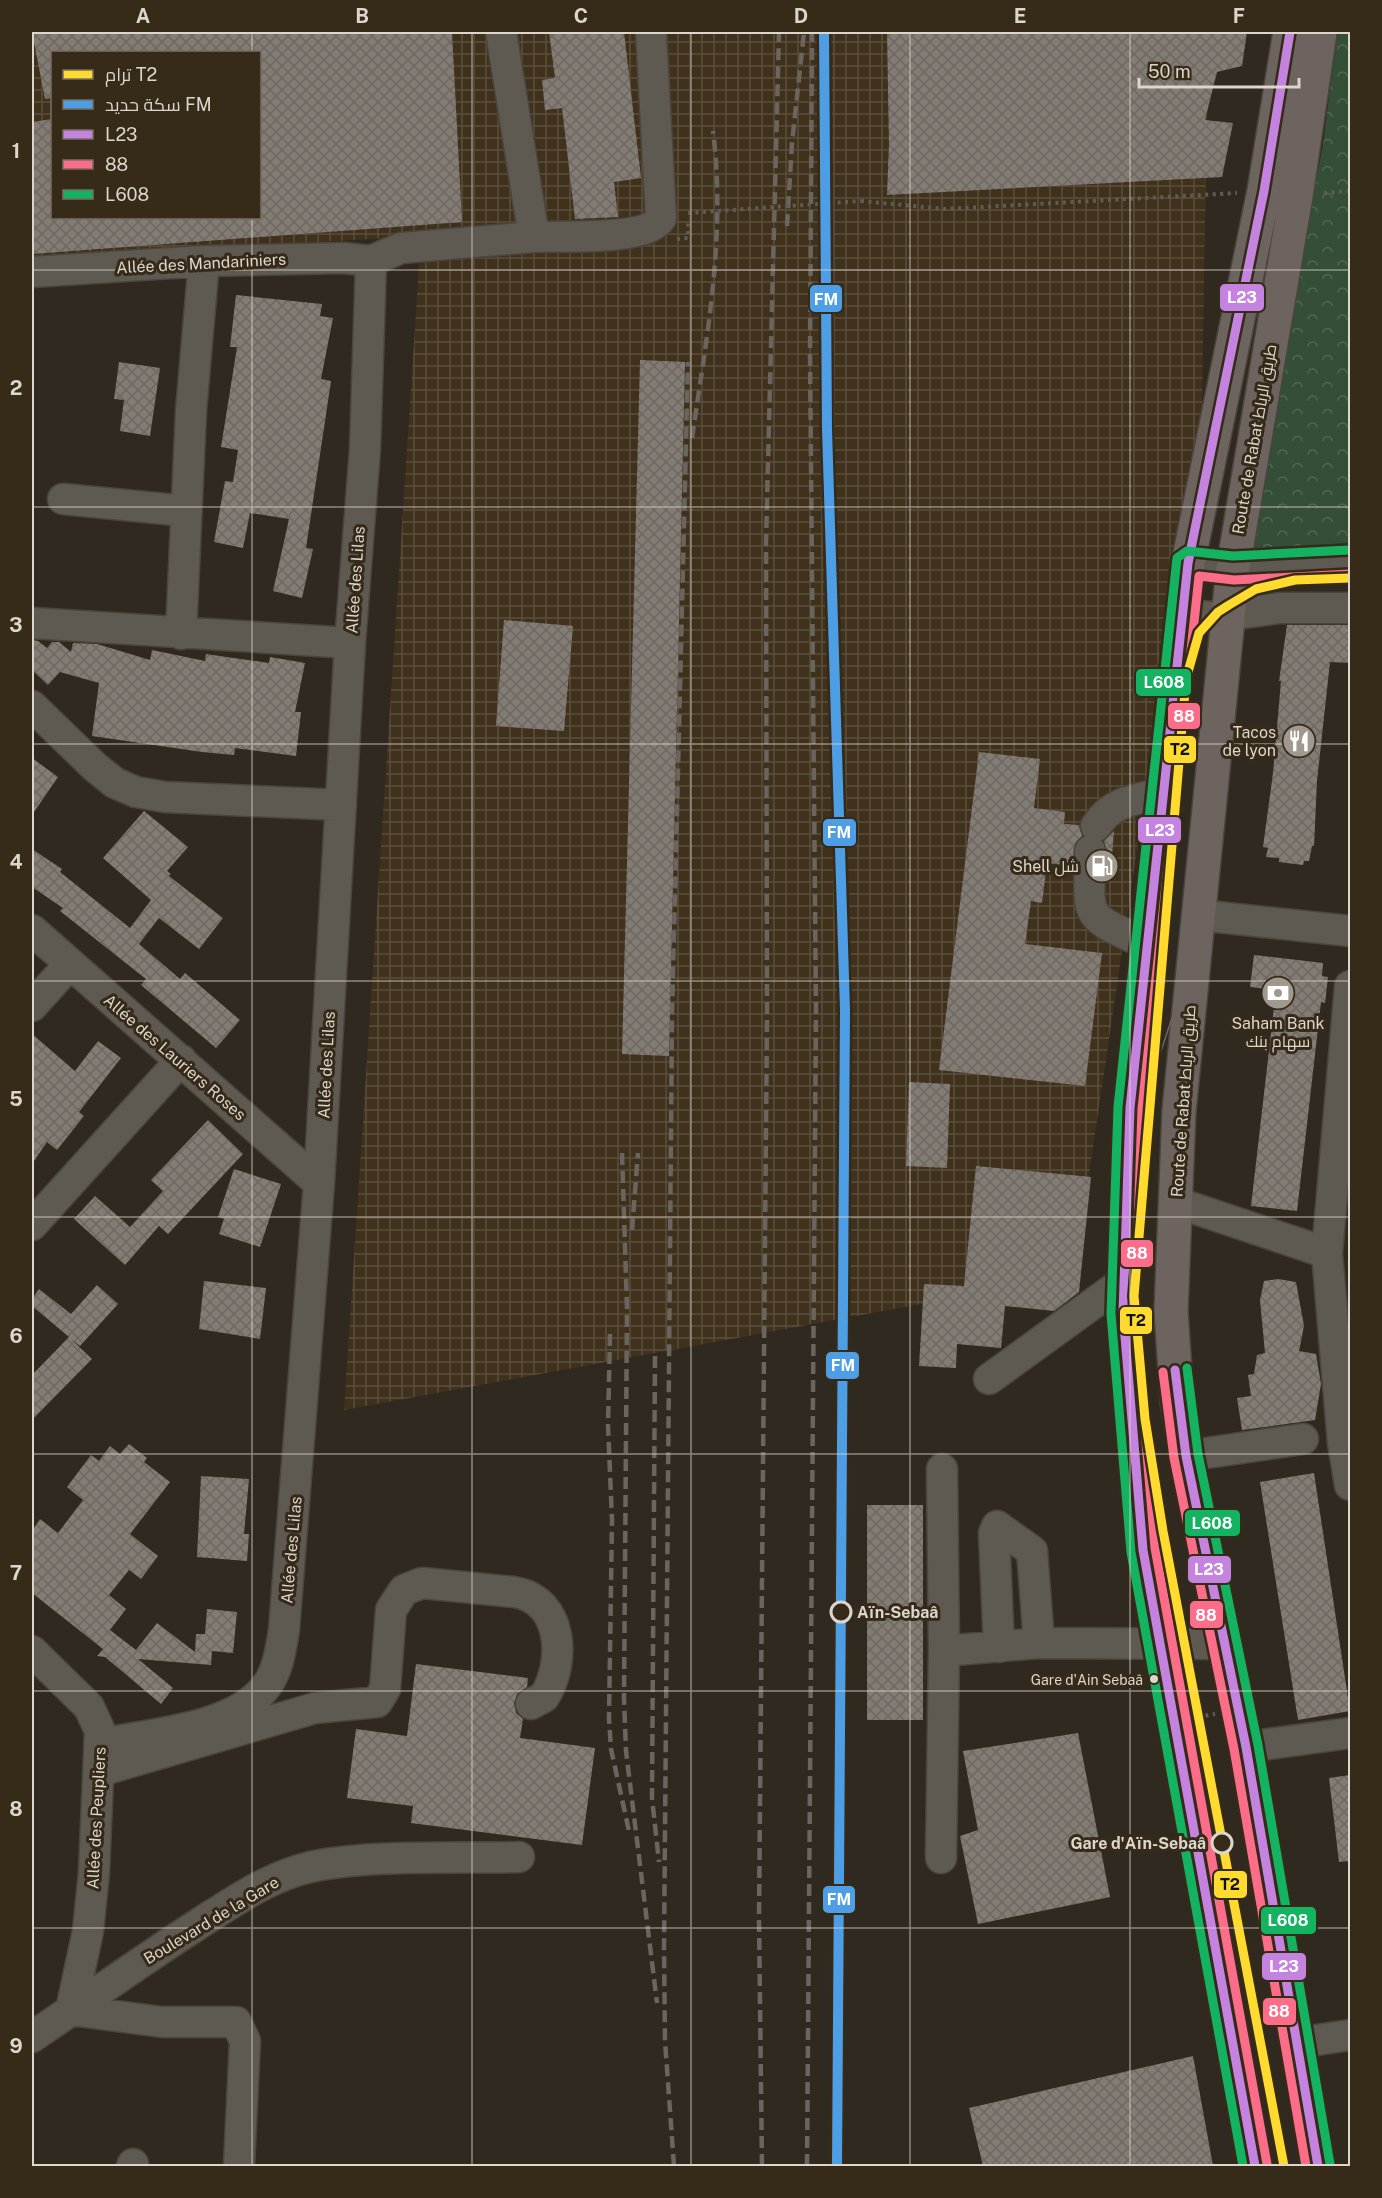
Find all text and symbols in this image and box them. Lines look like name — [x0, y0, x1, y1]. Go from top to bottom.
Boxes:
text: A — [136, 4, 150, 28]
text: B — [355, 4, 369, 28]
text: C — [574, 4, 588, 28]
text: D — [794, 4, 808, 28]
text: E — [1014, 4, 1026, 28]
text: F — [1233, 4, 1245, 28]
legend — [51, 51, 261, 219]
scale bar — [1139, 51, 1300, 89]
text: 50 m — [1148, 61, 1191, 82]
text: ترام T2 — [105, 64, 157, 87]
text: سكة حديد FM — [105, 94, 212, 115]
text: L23 — [105, 124, 137, 145]
text: 1 — [12, 139, 20, 163]
text: 88 — [105, 154, 128, 175]
text: L608 — [105, 184, 149, 205]
street label: Allée des Mandariniers — [116, 250, 286, 277]
line badge: L23 — [1219, 283, 1265, 312]
line badge: FM — [809, 284, 843, 313]
text: L23 — [1227, 288, 1257, 307]
text: FM — [814, 290, 838, 309]
street label: Route de Rabat طريق الرباط — [1228, 343, 1282, 536]
text: 2 — [10, 376, 22, 400]
street label: Allée des Lilas — [342, 526, 369, 634]
text: 3 — [9, 613, 23, 637]
line badge: L608 — [1135, 668, 1192, 697]
text: L608 — [1144, 673, 1185, 692]
line badge: 88 — [1167, 702, 1201, 730]
text: 88 — [1173, 707, 1195, 726]
place label: Tacos de lyon — [1222, 723, 1276, 760]
restaurant icon: Tacos de lyon — [1281, 723, 1317, 759]
line badge: T2 — [1163, 735, 1197, 764]
text: T2 — [1170, 740, 1190, 759]
line badge: L23 — [1137, 816, 1182, 844]
line badge: FM — [822, 818, 857, 847]
text: L23 — [1145, 821, 1175, 840]
text: FM — [827, 823, 851, 842]
fuel station icon: Shell شل — [1084, 848, 1120, 884]
text: 4 — [9, 850, 23, 874]
place label: Shell شل — [1012, 857, 1079, 877]
bank icon: Saham Bank سهام بنك — [1260, 975, 1296, 1011]
street label: Allée des Lauriers Roses — [100, 991, 250, 1124]
street label: Route de Rabat طريق الرباط — [1167, 1004, 1201, 1198]
street label: Allée des Lilas — [314, 1011, 339, 1119]
place label: Saham Bank سهام بنك — [1231, 1014, 1325, 1053]
text: 5 — [9, 1087, 23, 1111]
line badge: 88 — [1120, 1239, 1154, 1268]
text: 88 — [1126, 1244, 1148, 1263]
line badge: T2 — [1119, 1306, 1153, 1335]
text: T2 — [1126, 1311, 1146, 1330]
text: 6 — [9, 1324, 23, 1348]
line badge: FM — [825, 1351, 860, 1380]
text: FM — [831, 1356, 855, 1375]
street label: Allée des Lilas — [277, 1496, 306, 1604]
line badge: L608 — [1184, 1509, 1241, 1537]
text: L608 — [1192, 1514, 1233, 1533]
line badge: L23 — [1187, 1555, 1232, 1584]
text: L23 — [1194, 1560, 1224, 1579]
text: 7 — [10, 1561, 22, 1585]
line badge: 88 — [1189, 1600, 1224, 1629]
marker: Aïn-Sebaâ — [830, 1601, 852, 1623]
place label: Aïn-Sebaâ — [857, 1603, 938, 1622]
text: 88 — [1195, 1606, 1217, 1625]
place label: Gare d'Ain Sebaâ — [1031, 1672, 1143, 1688]
marker: Gare d'Ain Sebaâ — [1148, 1673, 1160, 1685]
street label: Allée des Peupliers — [83, 1746, 110, 1890]
text: 8 — [9, 1797, 23, 1821]
marker: Gare d'Aïn-Sebaâ — [1211, 1832, 1233, 1854]
place label: Gare d'Aïn-Sebaâ — [1070, 1834, 1206, 1853]
line badge: T2 — [1213, 1870, 1248, 1899]
street label: Boulevard de la Gare — [140, 1873, 282, 1968]
text: T2 — [1220, 1875, 1240, 1894]
line badge: FM — [822, 1885, 856, 1914]
text: FM — [827, 1890, 851, 1909]
line badge: L608 — [1260, 1906, 1317, 1935]
text: L608 — [1268, 1911, 1309, 1930]
line badge: L23 — [1261, 1952, 1307, 1981]
text: L23 — [1269, 1957, 1299, 1976]
line badge: 88 — [1262, 1997, 1297, 2026]
text: 88 — [1268, 2002, 1290, 2021]
text: 9 — [9, 2034, 23, 2058]

